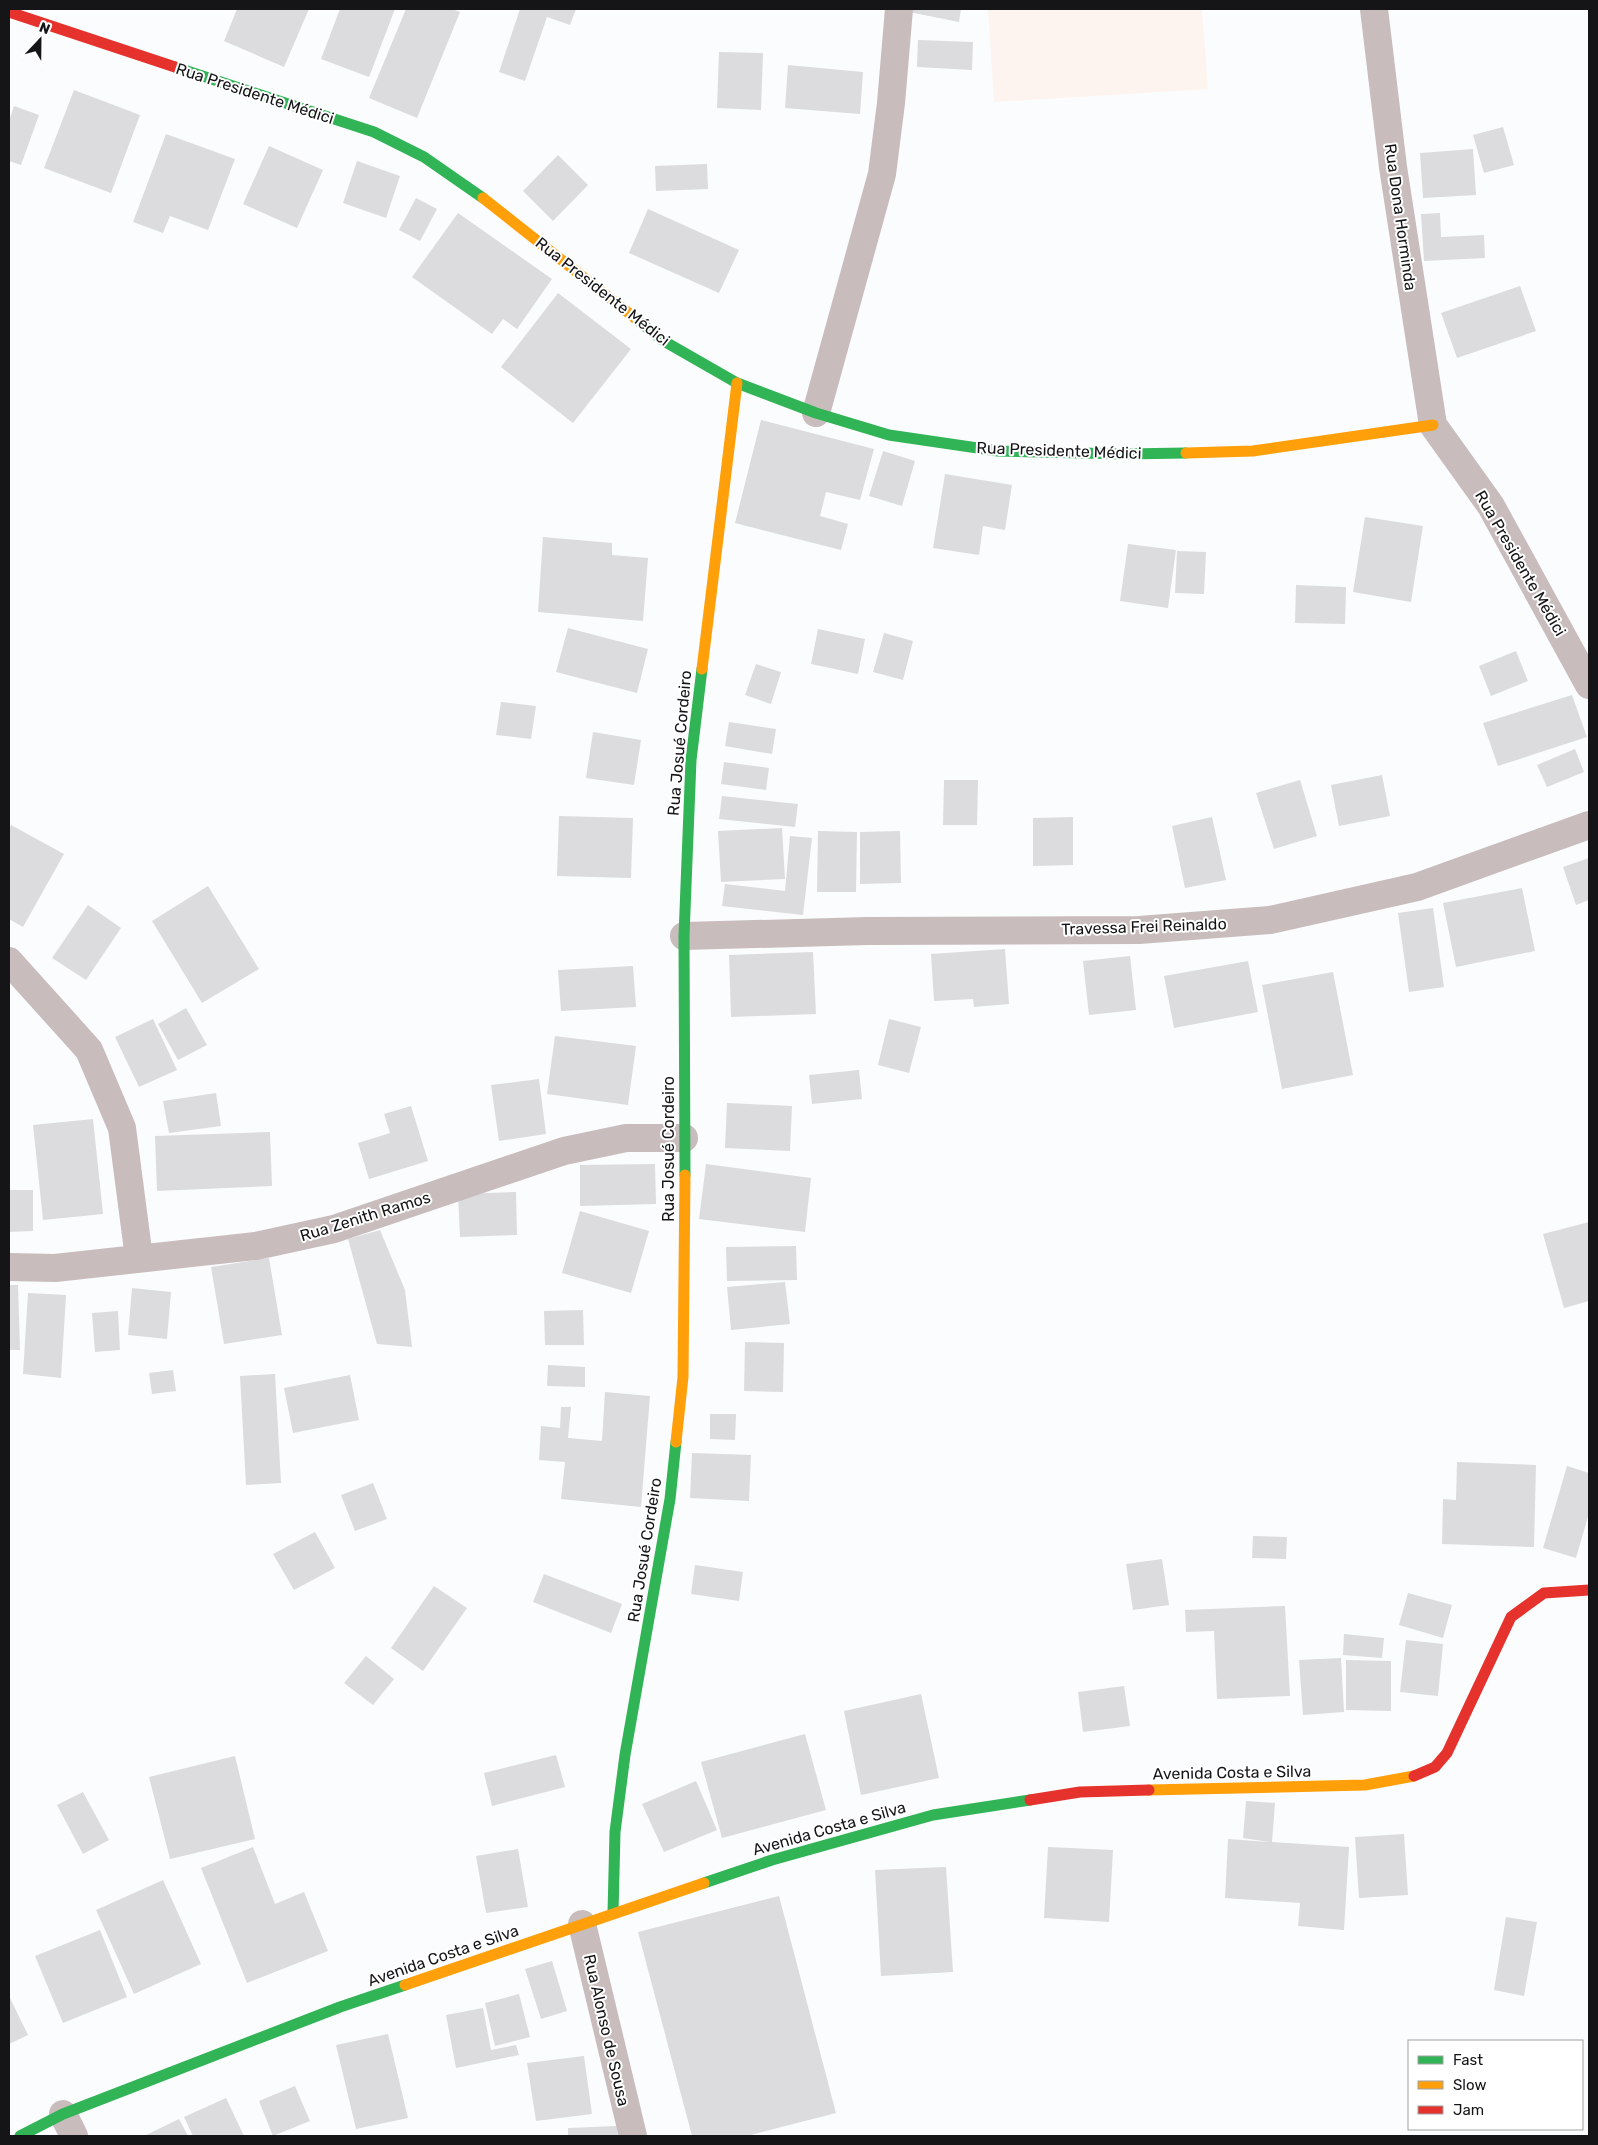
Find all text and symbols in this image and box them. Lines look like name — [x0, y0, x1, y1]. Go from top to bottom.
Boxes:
north arrow — [15, 15, 65, 65]
text: N — [37, 19, 53, 38]
street label: Rua Presidente Médici — [173, 59, 336, 128]
street label: Rua Dona Horminda — [1381, 142, 1420, 292]
street label: Rua Presidente Médici — [532, 233, 674, 350]
street label: Rua Presidente Médici — [976, 438, 1142, 463]
street label: Rua Presidente Médici — [1471, 487, 1570, 639]
street label: Rua Josué Cordeiro — [664, 669, 695, 817]
street label: Travessa Frei Reinaldo — [1061, 914, 1227, 939]
street label: Rua Josué Cordeiro — [659, 1076, 678, 1222]
street label: Rua Zenith Ramos — [298, 1188, 433, 1245]
street label: Rua Josué Cordeiro — [624, 1476, 665, 1624]
street label: Avenida Costa e Silva — [1153, 1762, 1311, 1783]
street label: Avenida Costa e Silva — [750, 1797, 908, 1859]
street label: Avenida Costa e Silva — [365, 1921, 521, 1990]
street label: Rua Alonso de Sousa — [580, 1952, 633, 2108]
legend — [1408, 2040, 1583, 2130]
text: Fast — [1453, 2051, 1483, 2069]
text: Slow — [1453, 2076, 1486, 2094]
text: Jam — [1453, 2101, 1484, 2119]

